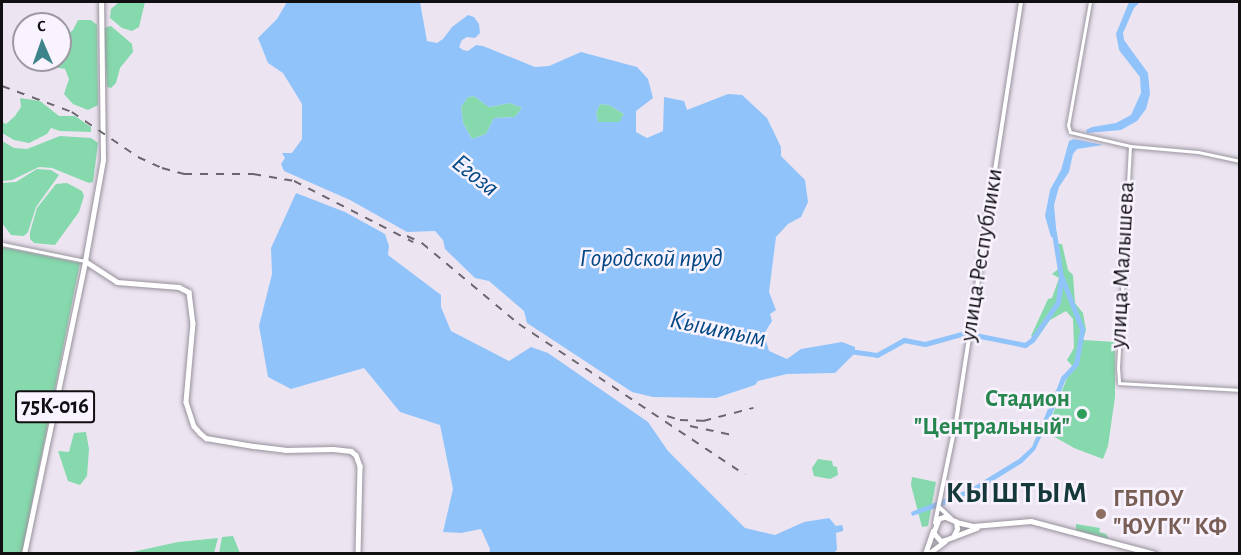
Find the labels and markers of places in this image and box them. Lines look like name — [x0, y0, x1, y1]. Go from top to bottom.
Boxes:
place label: Стадион "Центральный" — [914, 386, 1070, 442]
marker: Стадион "Центральный" — [1075, 407, 1089, 421]
place label: ГБПОУ "ЮУГК" КФ — [1113, 486, 1227, 542]
marker: ГБПОУ "ЮУГК" КФ — [1094, 507, 1108, 521]

